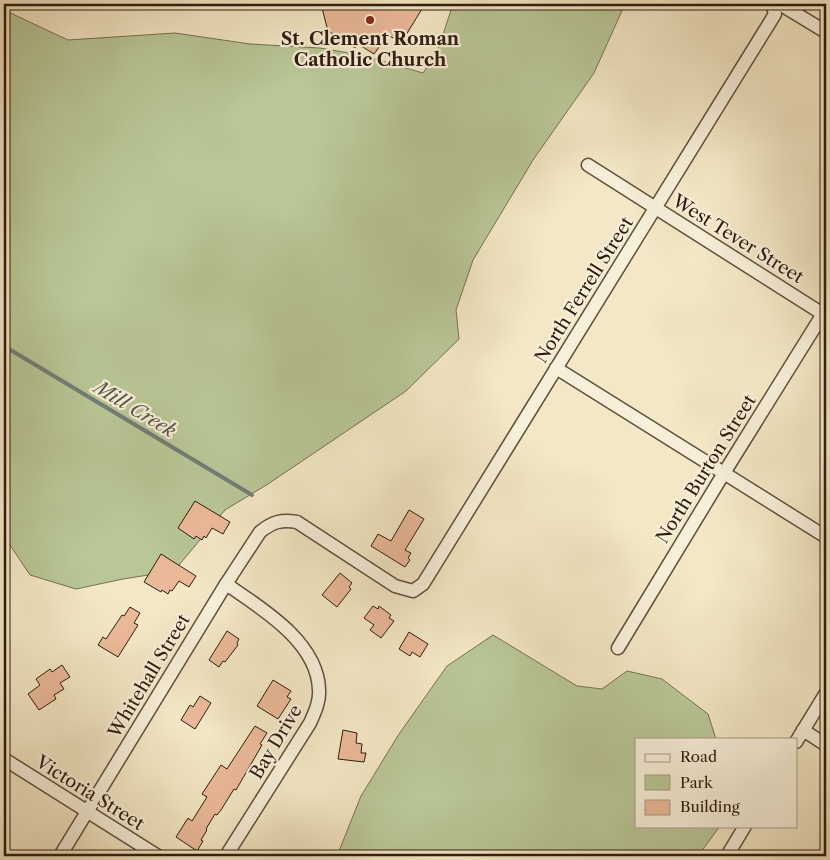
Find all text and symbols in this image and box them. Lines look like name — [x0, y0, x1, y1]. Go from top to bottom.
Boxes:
marker: St. Clement Roman Catholic Church — [364, 14, 376, 26]
place label: St. Clement Roman Catholic Church — [281, 28, 460, 71]
street label: West Tever Street — [667, 189, 808, 289]
street label: North Ferrell Street — [530, 212, 638, 367]
water label: Mill Creek — [88, 375, 180, 442]
street label: North Burton Street — [651, 390, 761, 547]
street label: Whitehall Street — [103, 610, 195, 743]
street label: Bay Drive — [245, 701, 307, 783]
legend — [635, 738, 798, 828]
text: Road — [680, 747, 717, 766]
street label: Victoria Street — [31, 750, 149, 835]
text: Park — [680, 773, 714, 792]
text: Building — [680, 797, 740, 816]

